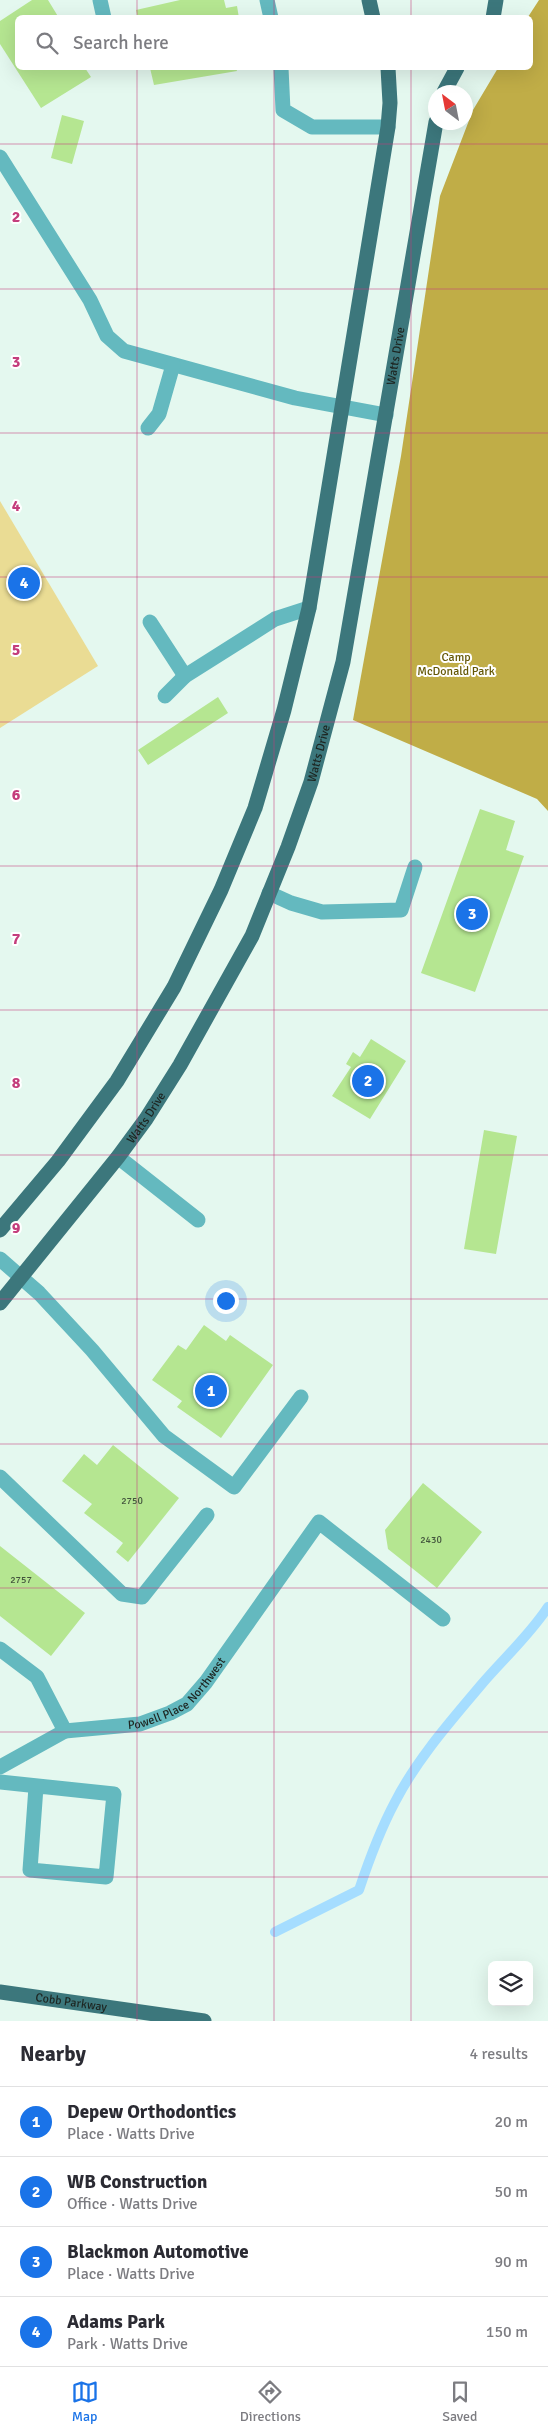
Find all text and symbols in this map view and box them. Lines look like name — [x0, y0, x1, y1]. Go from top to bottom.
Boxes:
search box — [15, 15, 533, 70]
icon: search — [33, 29, 61, 57]
text: Search here — [73, 31, 169, 55]
north arrow — [428, 85, 473, 130]
text: 2 — [12, 207, 20, 227]
street label: Watts Drive — [383, 326, 408, 386]
text: 3 — [12, 352, 20, 372]
text: 4 — [12, 496, 21, 516]
pin: 4 — [8, 564, 40, 602]
text: 5 — [12, 640, 20, 660]
park label: Camp McDonald Park — [417, 650, 495, 679]
street label: Watts Drive — [304, 723, 333, 784]
text: 6 — [12, 785, 21, 805]
pin: 3 — [456, 895, 488, 933]
text: 7 — [12, 929, 21, 949]
pin: 2 — [352, 1062, 384, 1100]
text: 8 — [12, 1073, 21, 1093]
street label: Watts Drive — [123, 1089, 169, 1146]
text: 9 — [12, 1218, 21, 1238]
your location — [213, 1288, 239, 1314]
pin: 1 — [195, 1372, 227, 1410]
house number: 2750 — [121, 1495, 143, 1507]
house number: 2430 — [420, 1534, 442, 1546]
house number: 2757 — [10, 1574, 32, 1586]
street label: Powell Place Northwest — [127, 1654, 229, 1733]
map controls — [488, 1961, 533, 2006]
button: layers — [488, 1961, 533, 2006]
street label: Cobb Parkway — [35, 1990, 108, 2015]
text: Nearby — [20, 2041, 86, 2067]
text: 4 results — [469, 2044, 528, 2064]
text: Depew Orthodontics — [67, 2100, 236, 2124]
text: 1 — [32, 2112, 40, 2132]
text: 20 m — [494, 2112, 528, 2132]
text: Place · Watts Drive — [67, 2124, 195, 2144]
text: WB Construction — [67, 2170, 207, 2194]
text: 2 — [32, 2182, 40, 2202]
text: 50 m — [494, 2182, 528, 2202]
text: Office · Watts Drive — [67, 2194, 198, 2214]
text: Blackmon Automotive — [67, 2240, 249, 2264]
text: 3 — [32, 2252, 40, 2272]
text: 90 m — [494, 2252, 528, 2272]
text: Place · Watts Drive — [67, 2264, 195, 2284]
text: Adams Park — [67, 2310, 165, 2334]
text: 4 — [32, 2322, 40, 2342]
text: 150 m — [486, 2322, 528, 2342]
text: Park · Watts Drive — [67, 2334, 188, 2354]
tab: Map — [71, 2378, 99, 2425]
tab: Directions — [240, 2378, 301, 2425]
tab: Saved — [442, 2378, 477, 2425]

